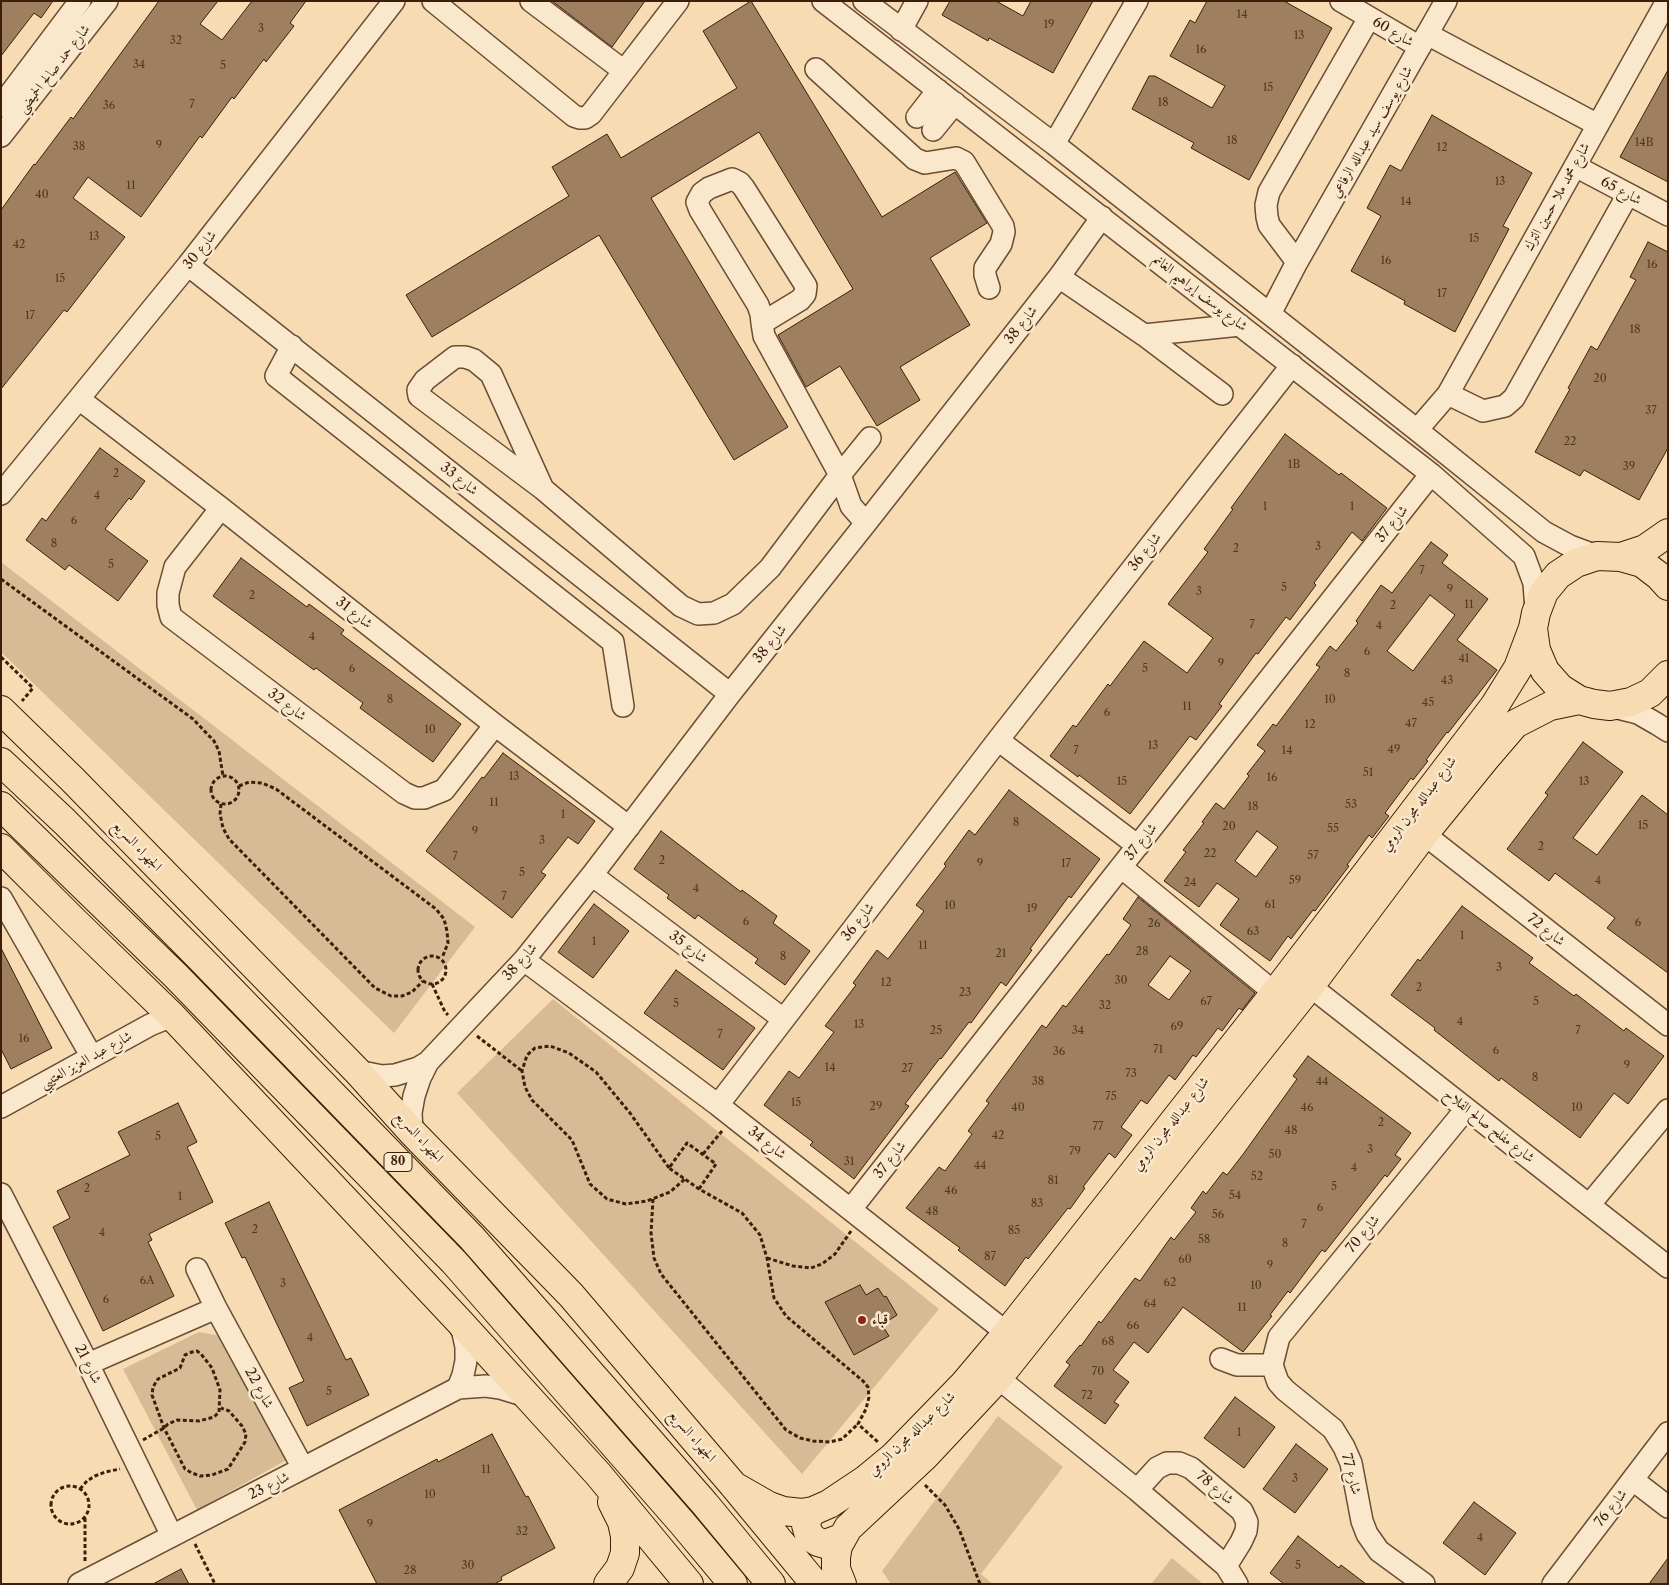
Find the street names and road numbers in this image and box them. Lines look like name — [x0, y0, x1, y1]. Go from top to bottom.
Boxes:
street label: شارع 60 — [1369, 13, 1417, 51]
street label: شارع حمد صالح الحميضي — [14, 21, 94, 117]
street label: شارع يوسف سيد عبدالله الرفاعي — [1327, 63, 1417, 201]
street label: شارع محمد ملا حسين الترك — [1520, 140, 1594, 254]
street label: شارع 65 — [1598, 173, 1644, 209]
street label: شارع 30 — [180, 227, 220, 273]
street label: شارع يوسف إبراهيم الغانم — [1149, 251, 1251, 335]
street label: شارع 38 — [1001, 302, 1041, 348]
street label: شارع 33 — [437, 459, 481, 499]
street label: شارع 37 — [1372, 502, 1412, 546]
street label: شارع 36 — [1125, 530, 1165, 574]
street label: شارع 31 — [332, 594, 376, 632]
street label: شارع 38 — [750, 622, 790, 666]
street label: شارع 32 — [264, 685, 310, 725]
street label: شارع عبدالله مجرن الرومي — [1378, 753, 1460, 855]
street label: الجهراء السريع — [109, 817, 165, 875]
street label: شارع 37 — [1121, 820, 1161, 864]
street label: شارع 36 — [838, 900, 878, 944]
street label: شارع 72 — [1524, 910, 1568, 950]
street label: شارع 35 — [666, 927, 710, 967]
street label: شارع 38 — [499, 940, 541, 984]
street label: شارع عبد العزيز العتيبي — [37, 1028, 135, 1092]
street label: شارع عبدالله مجرن الرومي — [1129, 1074, 1213, 1174]
street label: شارع مفلح صالح الفلاح — [1440, 1085, 1538, 1167]
street label: الجهراء السريع — [391, 1108, 447, 1166]
street label: شارع 34 — [745, 1123, 789, 1163]
street label: شارع 37 — [870, 1138, 910, 1182]
road number: 80 — [384, 1152, 412, 1172]
street label: شارع 70 — [1343, 1212, 1383, 1256]
street label: شارع 21 — [71, 1341, 105, 1387]
street label: شارع 22 — [241, 1365, 277, 1411]
street label: شارع عبدالله مجرن الرومي — [865, 1388, 959, 1480]
street label: الجهراء السريع — [665, 1406, 719, 1466]
street label: شارع 77 — [1337, 1452, 1365, 1496]
street label: شارع 78 — [1193, 1468, 1237, 1508]
street label: شارع 23 — [246, 1469, 292, 1503]
street label: شارع 76 — [1591, 1486, 1631, 1530]

